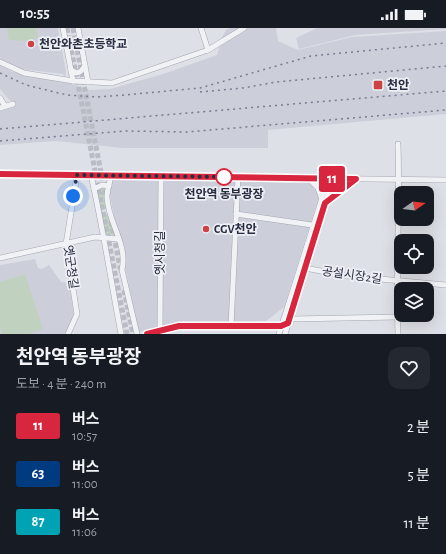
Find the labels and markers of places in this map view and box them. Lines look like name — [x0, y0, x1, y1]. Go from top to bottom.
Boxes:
place label: 천안와촌초등학교 — [39, 37, 127, 50]
marker: 천안와촌초등학교 — [26, 39, 36, 49]
place label: 천안 — [387, 78, 409, 91]
marker: 천안 — [372, 79, 384, 91]
marker: 천안역 동부광장 — [215, 168, 233, 186]
place label: 천안역 동부광장 — [184, 187, 264, 200]
place label: CGV천안 — [214, 222, 257, 235]
marker: CGV천안 — [201, 224, 211, 234]

